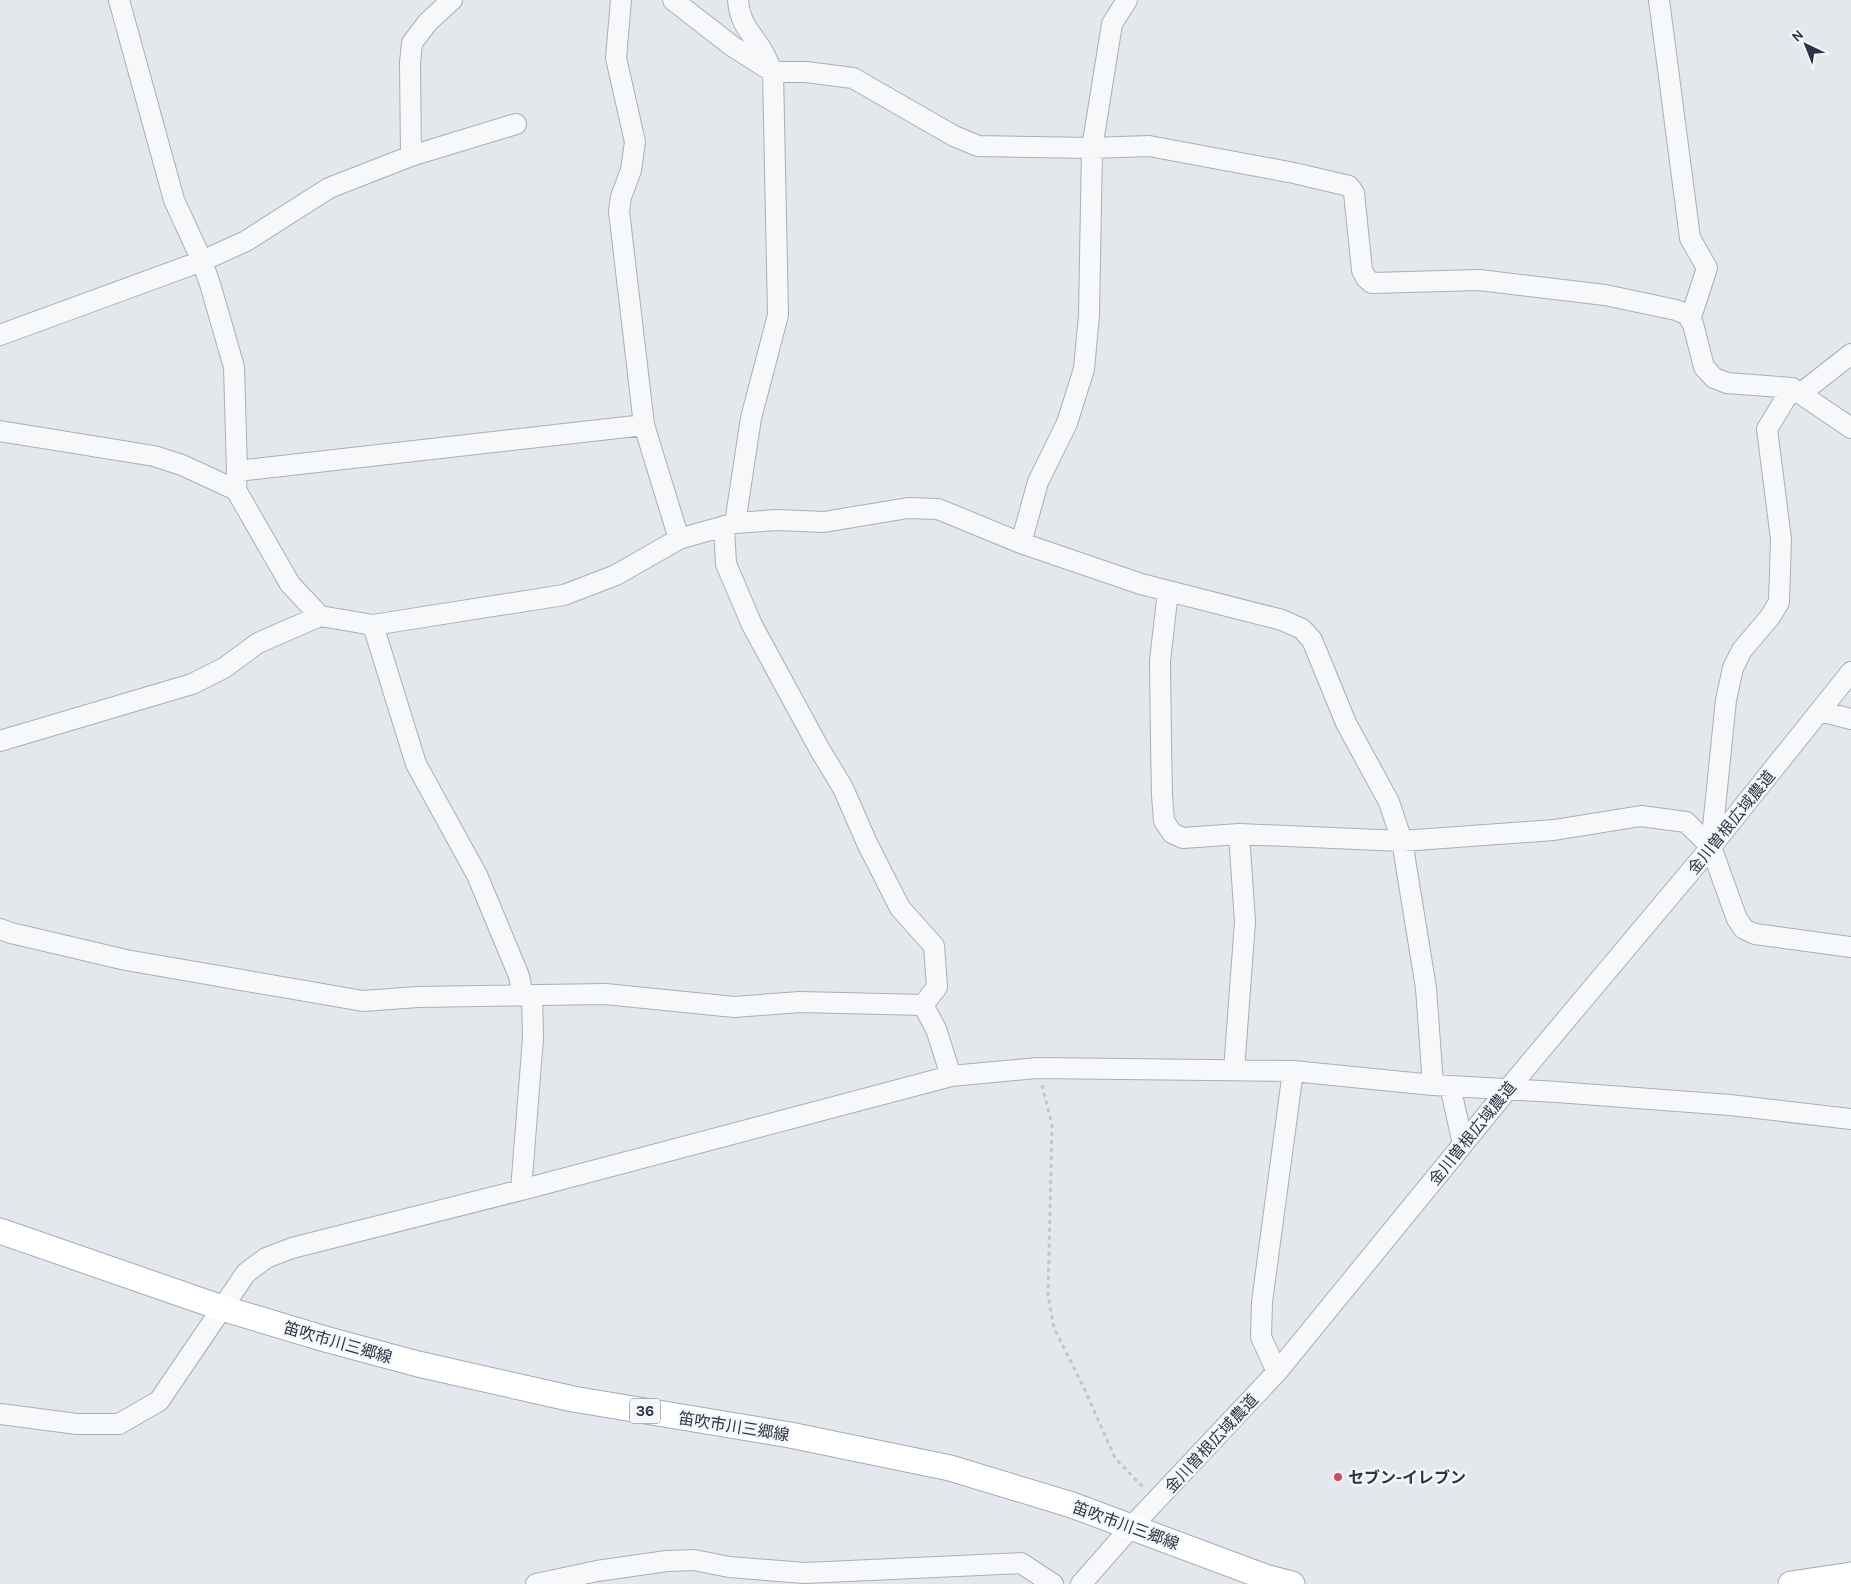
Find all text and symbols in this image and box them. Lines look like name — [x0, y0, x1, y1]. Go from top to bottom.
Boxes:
north arrow — [1781, 20, 1831, 70]
text: N — [1788, 26, 1807, 46]
street label: 金川曽根広域農道 — [1684, 767, 1779, 878]
street label: 金川曽根広域農道 — [1425, 1078, 1520, 1189]
street label: 笛吹市川三郷線 — [281, 1318, 394, 1367]
street label: 金川曽根広域農道 — [1161, 1390, 1262, 1497]
road number: 36 — [630, 1398, 660, 1424]
street label: 笛吹市川三郷線 — [677, 1408, 791, 1445]
place label: セブン-イレブン — [1348, 1468, 1466, 1487]
marker: セブン-イレブン — [1332, 1471, 1344, 1483]
street label: 笛吹市川三郷線 — [1070, 1497, 1182, 1554]

